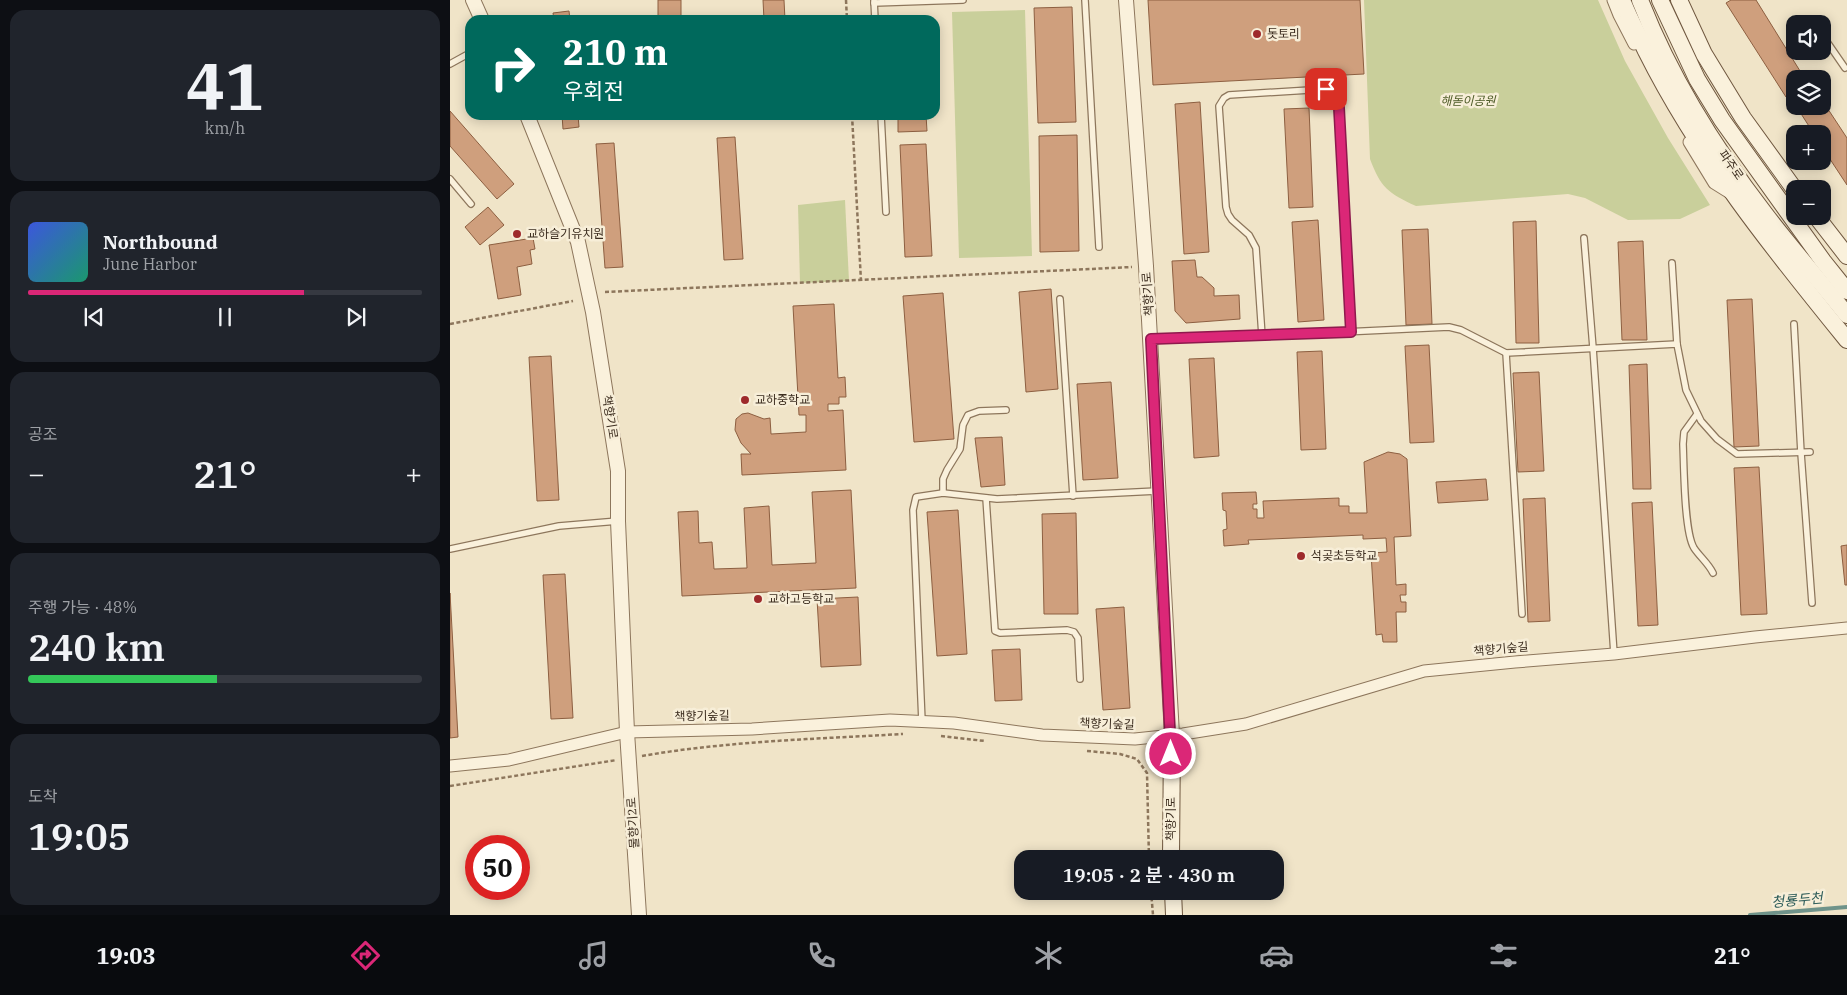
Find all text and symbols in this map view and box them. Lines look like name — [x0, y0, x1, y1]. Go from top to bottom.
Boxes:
map controls — [1786, 15, 1831, 225]
button: sound — [1786, 15, 1831, 60]
place label: 돗토리 — [1267, 26, 1300, 41]
marker: 돗토리 — [1251, 28, 1263, 40]
text: 210 m — [563, 29, 668, 75]
icon: right — [480, 35, 545, 100]
text: 41 — [186, 43, 264, 128]
pin — [1305, 68, 1347, 110]
button: layers — [1786, 70, 1831, 115]
icon: arrive — [1312, 75, 1340, 103]
text: 우회전 — [563, 76, 624, 105]
park label: 해돋이공원 — [1440, 93, 1497, 108]
text: km/h — [205, 118, 245, 138]
button: + — [1786, 125, 1831, 170]
street label: 파주로 — [1716, 147, 1747, 183]
button: − — [1786, 180, 1831, 225]
place label: 교하슬기유치원 — [527, 226, 604, 241]
marker: 교하슬기유치원 — [511, 228, 523, 240]
text: Northbound — [103, 230, 218, 254]
text: June Harbor — [103, 254, 197, 274]
street label: 책향기로 — [1138, 271, 1157, 317]
icon: previous — [80, 303, 108, 331]
icon: pause — [211, 303, 239, 331]
icon: next — [342, 303, 370, 331]
place label: 교하중학교 — [755, 392, 810, 407]
street label: 책향기로 — [600, 394, 621, 440]
marker: 교하중학교 — [739, 394, 751, 406]
text: 공조 — [28, 424, 57, 444]
text: 21° — [193, 449, 257, 498]
text: − — [28, 455, 45, 492]
text: + — [405, 455, 422, 492]
place label: 석곶초등학교 — [1311, 548, 1377, 563]
marker: 석곶초등학교 — [1295, 550, 1307, 562]
place label: 교하고등학교 — [768, 591, 834, 606]
marker: 교하고등학교 — [752, 593, 764, 605]
text: 주행 가능 · 48% — [28, 597, 137, 617]
text: 240 km — [28, 622, 165, 671]
street label: 책향기숲길 — [1473, 639, 1529, 658]
street label: 책향기숲길 — [674, 708, 730, 723]
street label: 책향기숲길 — [1079, 715, 1135, 732]
position arrow — [1144, 727, 1196, 779]
text: 도착 — [28, 786, 57, 806]
street label: 물향기2로 — [623, 797, 642, 849]
street label: 책향기로 — [1163, 797, 1178, 841]
text: 19:05 — [28, 811, 131, 860]
speed limit sign: 50 — [465, 835, 530, 900]
text: 19:05 · 2 분 · 430 m — [1063, 863, 1235, 887]
water label: 청룡두천 — [1771, 889, 1825, 911]
icon: directions — [348, 938, 383, 973]
icon: music — [576, 938, 611, 973]
icon: phone — [804, 938, 839, 973]
icon: climate — [1031, 938, 1066, 973]
icon: car — [1259, 938, 1294, 973]
icon: filters — [1486, 938, 1521, 973]
text: 19:03 — [96, 941, 156, 970]
text: 21° — [1714, 941, 1751, 970]

